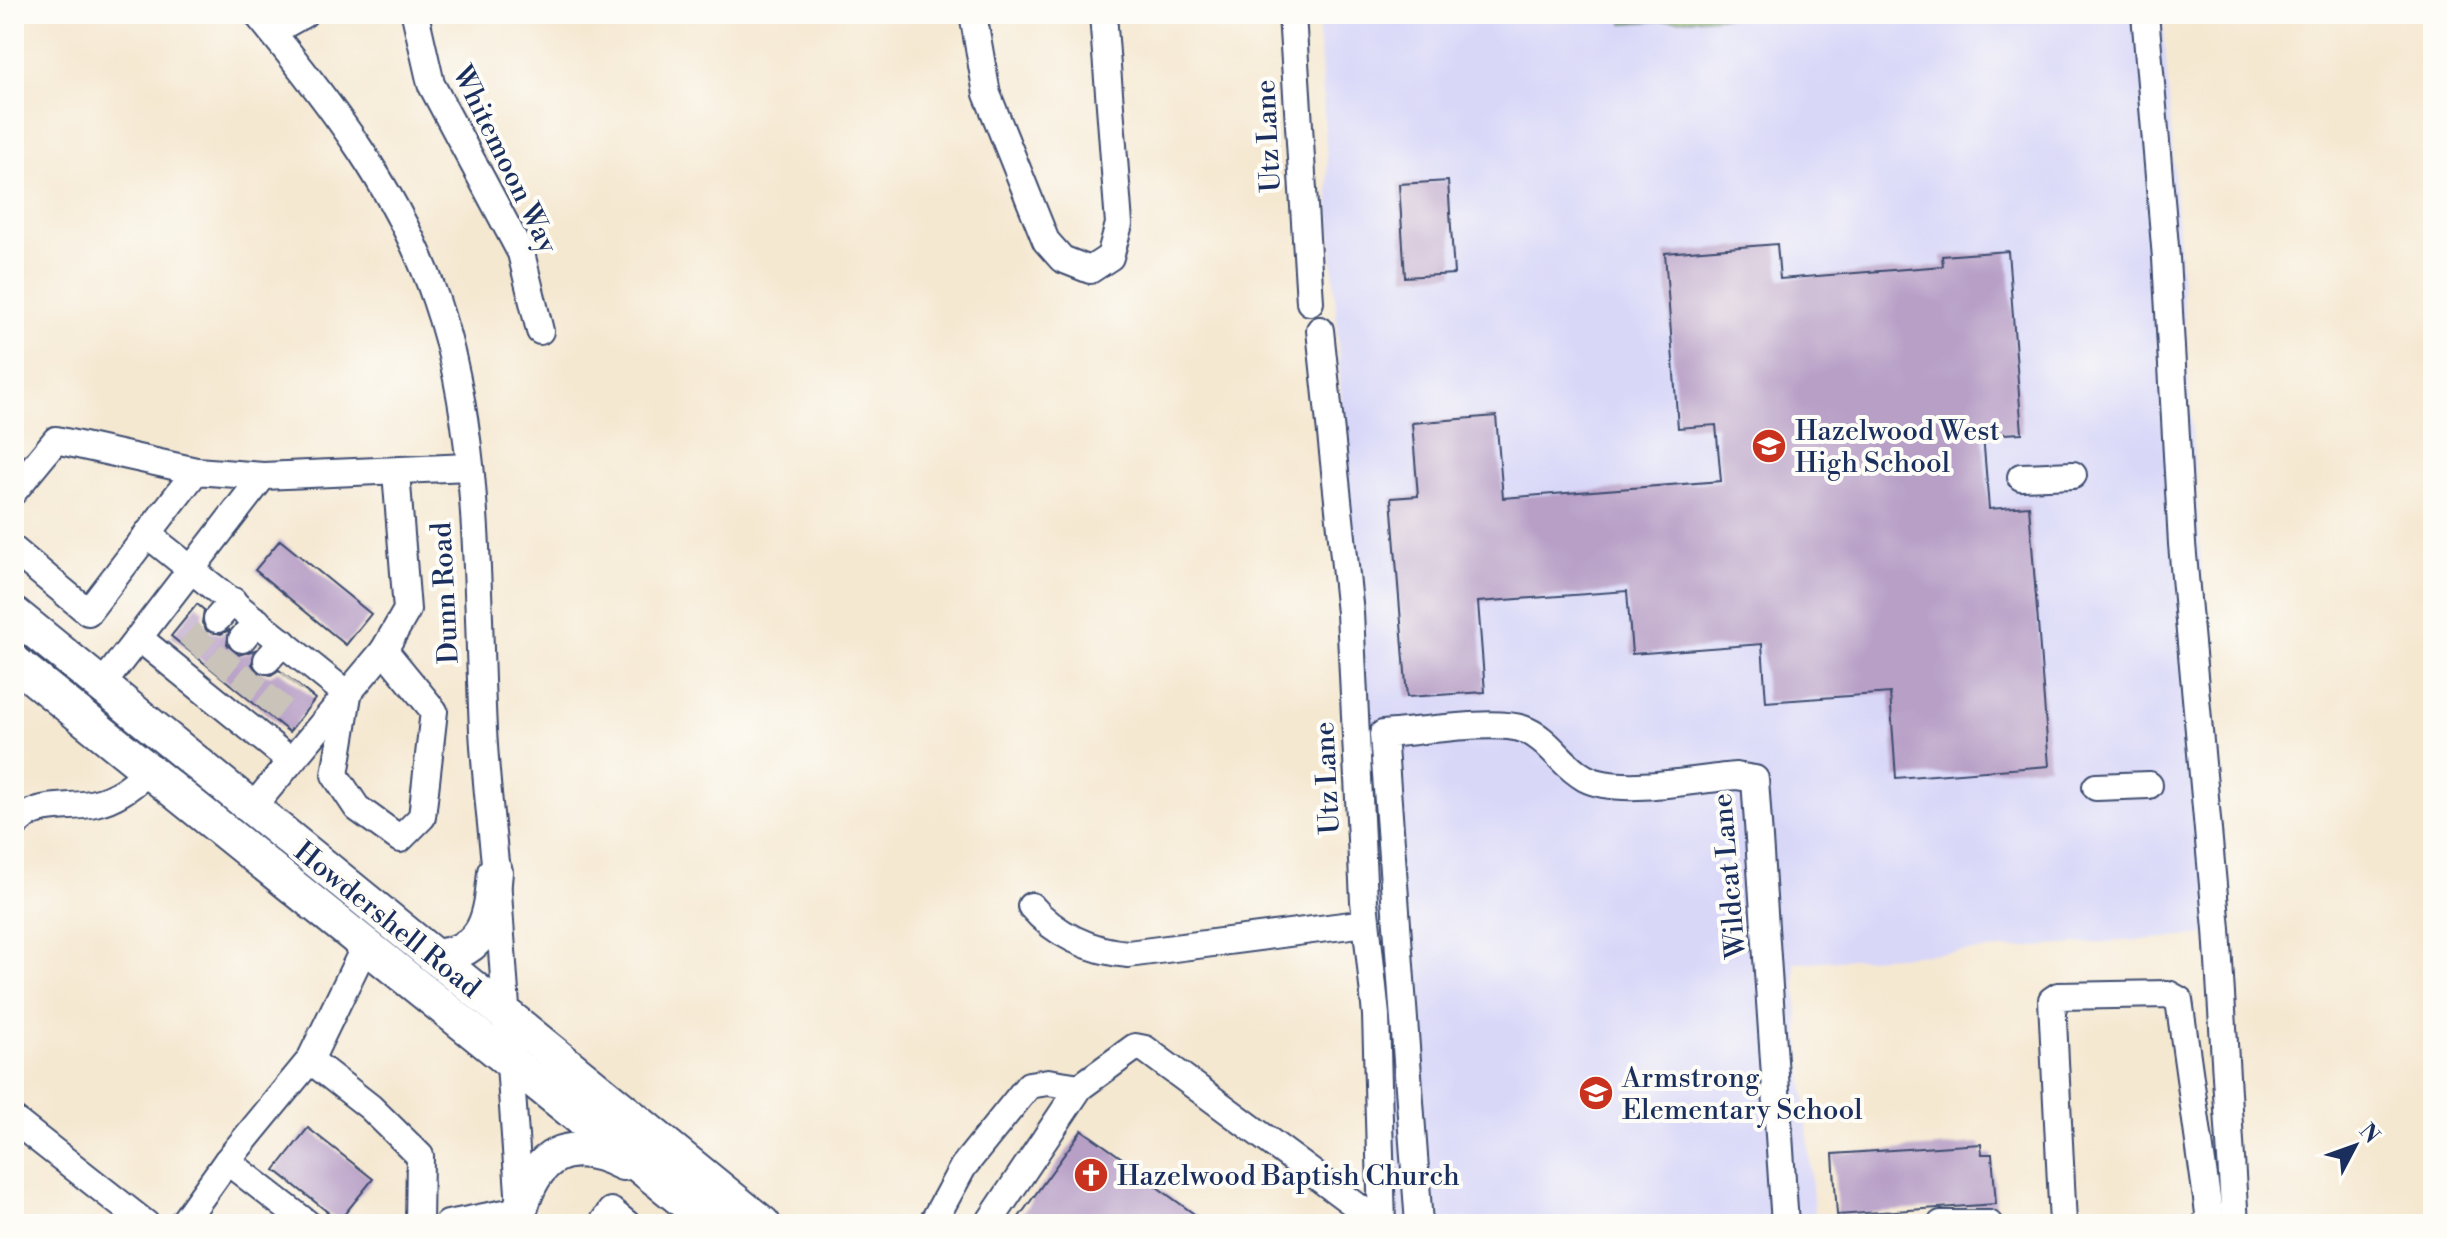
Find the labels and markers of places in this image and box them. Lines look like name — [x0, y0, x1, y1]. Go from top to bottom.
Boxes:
place label: Hazelwood West High School — [1795, 414, 2000, 481]
school or university icon: Hazelwood West High School — [1750, 427, 1788, 465]
place label: Armstrong Elementary School — [1621, 1061, 1863, 1128]
school or university icon: Armstrong Elementary School — [1577, 1074, 1615, 1112]
church icon: Hazelwood Baptish Church — [1072, 1156, 1110, 1194]
place label: Hazelwood Baptish Church — [1117, 1159, 1460, 1194]

